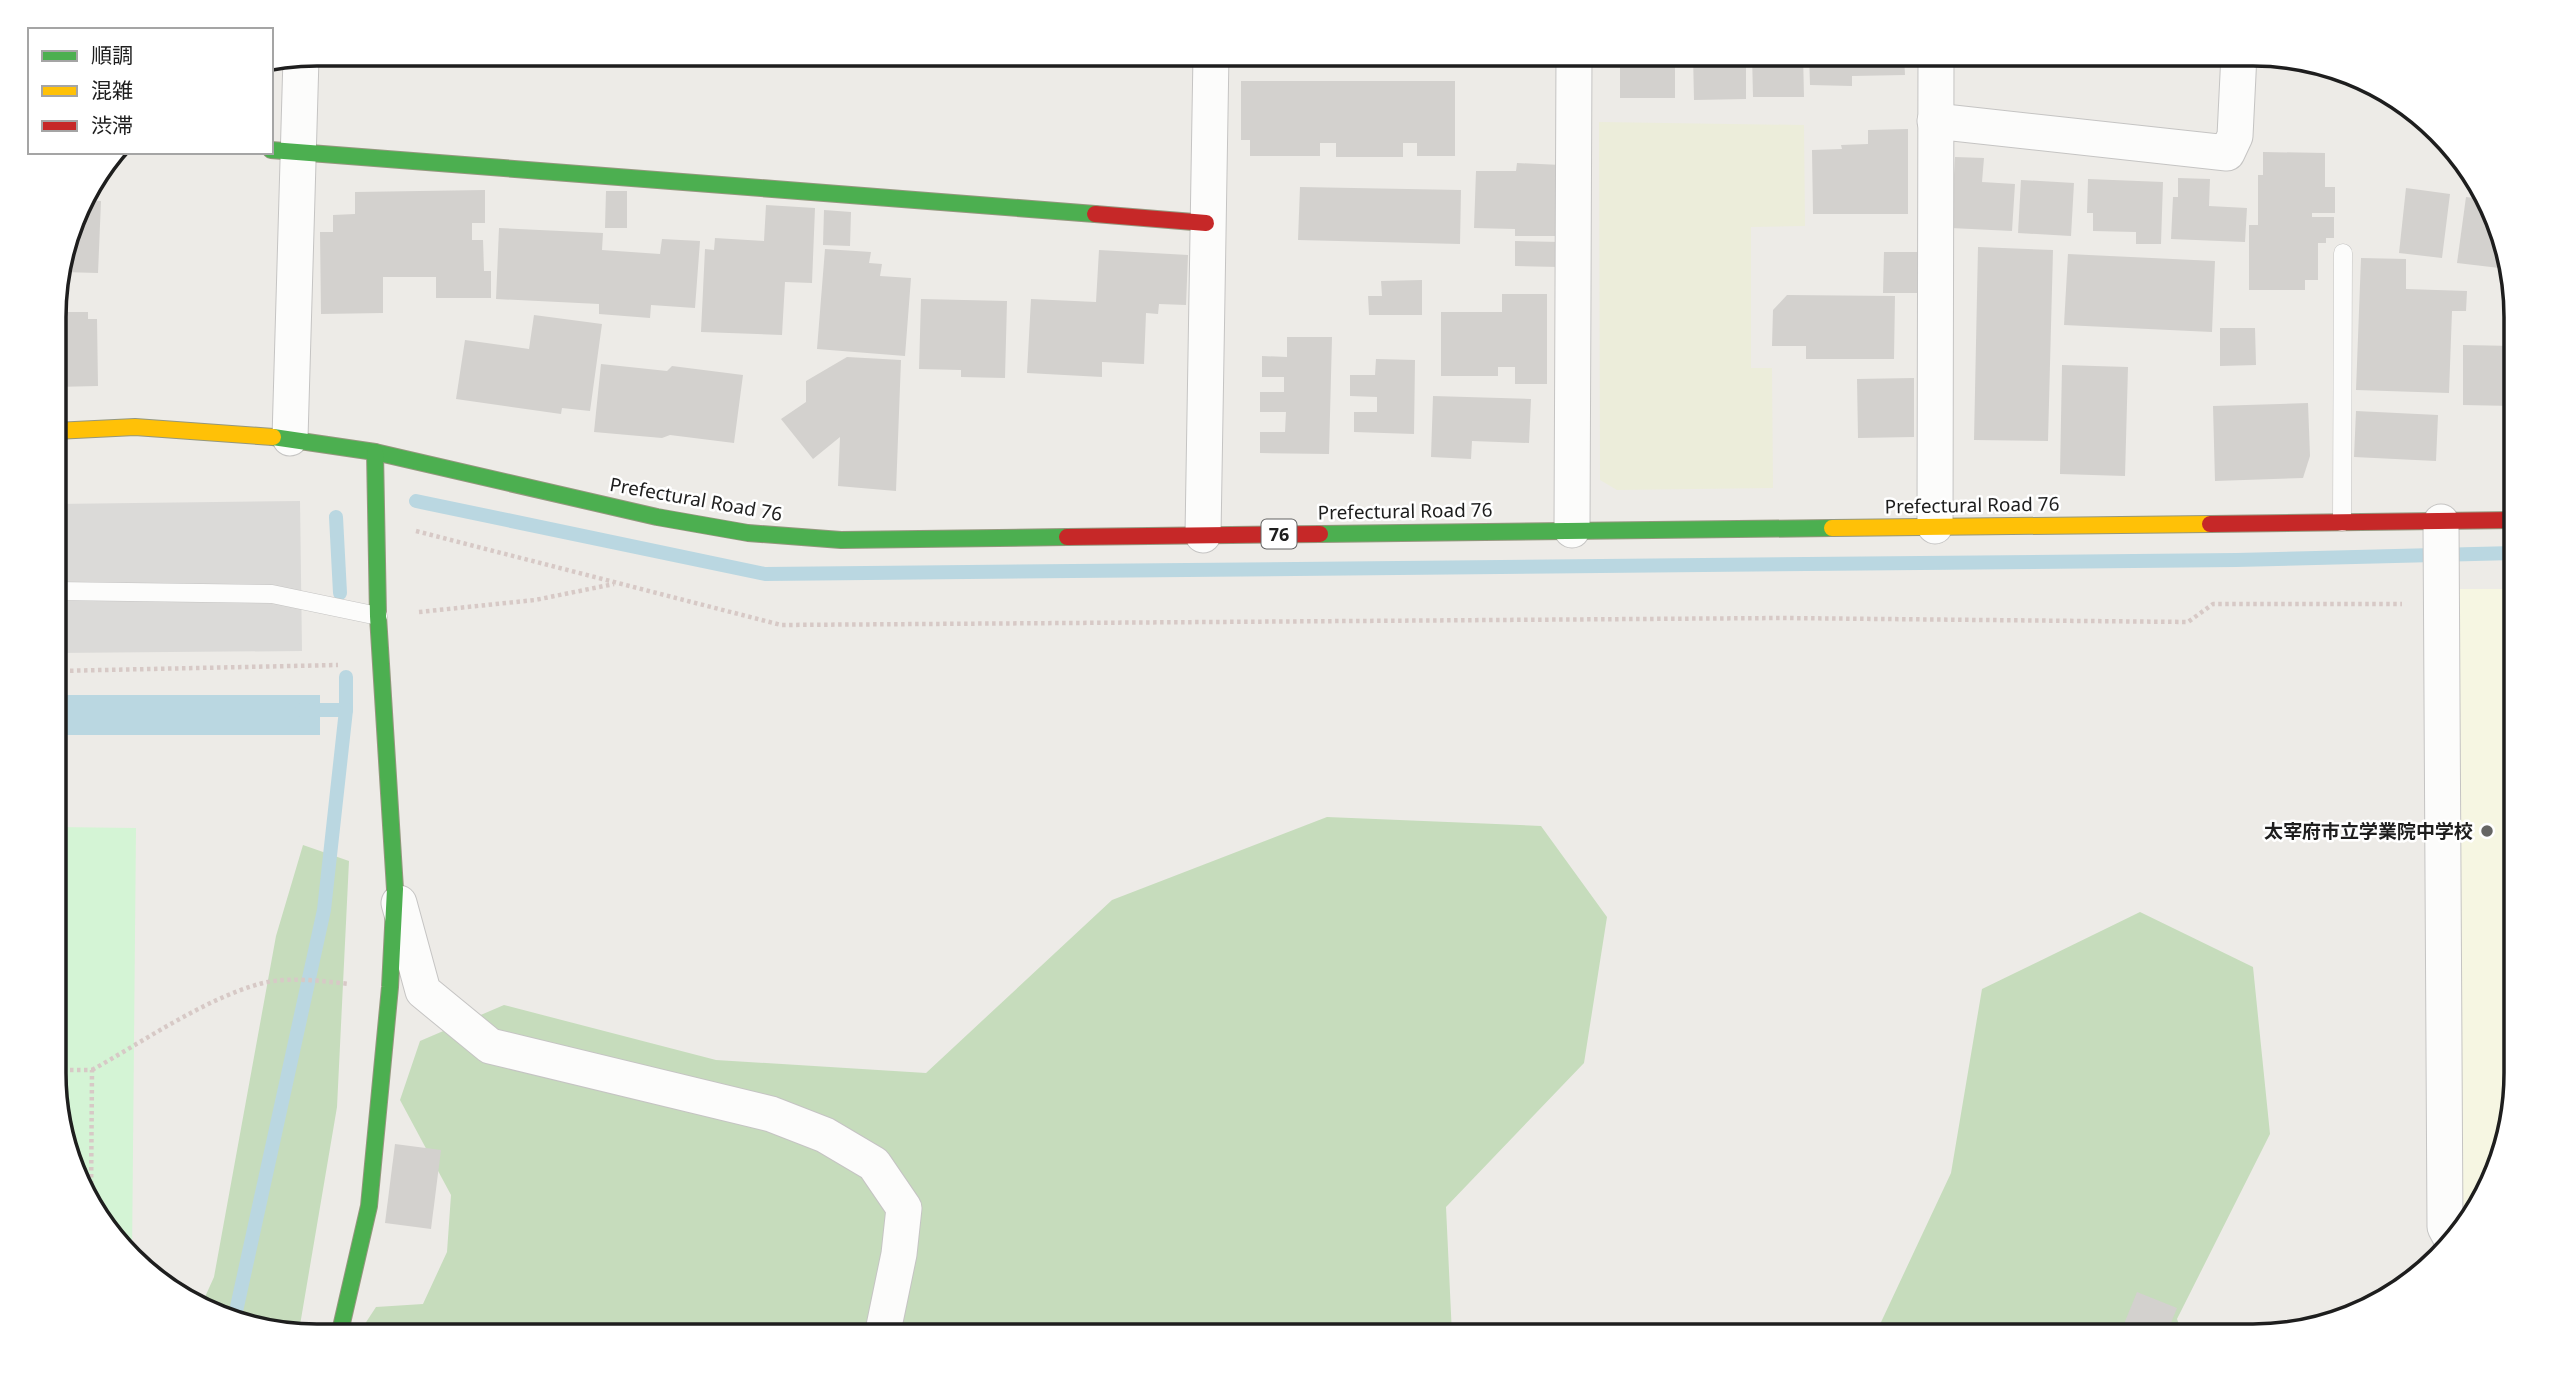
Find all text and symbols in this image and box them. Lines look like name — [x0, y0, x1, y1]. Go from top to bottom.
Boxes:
legend — [28, 28, 273, 154]
text: 順調 — [91, 41, 133, 69]
text: 混雑 — [91, 76, 133, 104]
text: 渋滞 — [91, 111, 133, 139]
street label: Prefectural Road 76 — [608, 471, 784, 527]
street label: Prefectural Road 76 — [1884, 490, 2060, 520]
street label: Prefectural Road 76 — [1317, 496, 1493, 526]
road number: 76 — [1262, 520, 1296, 548]
place label: 太宰府市立学業院中学校 — [2264, 818, 2473, 844]
marker: 太宰府市立学業院中学校 — [2479, 823, 2495, 839]

